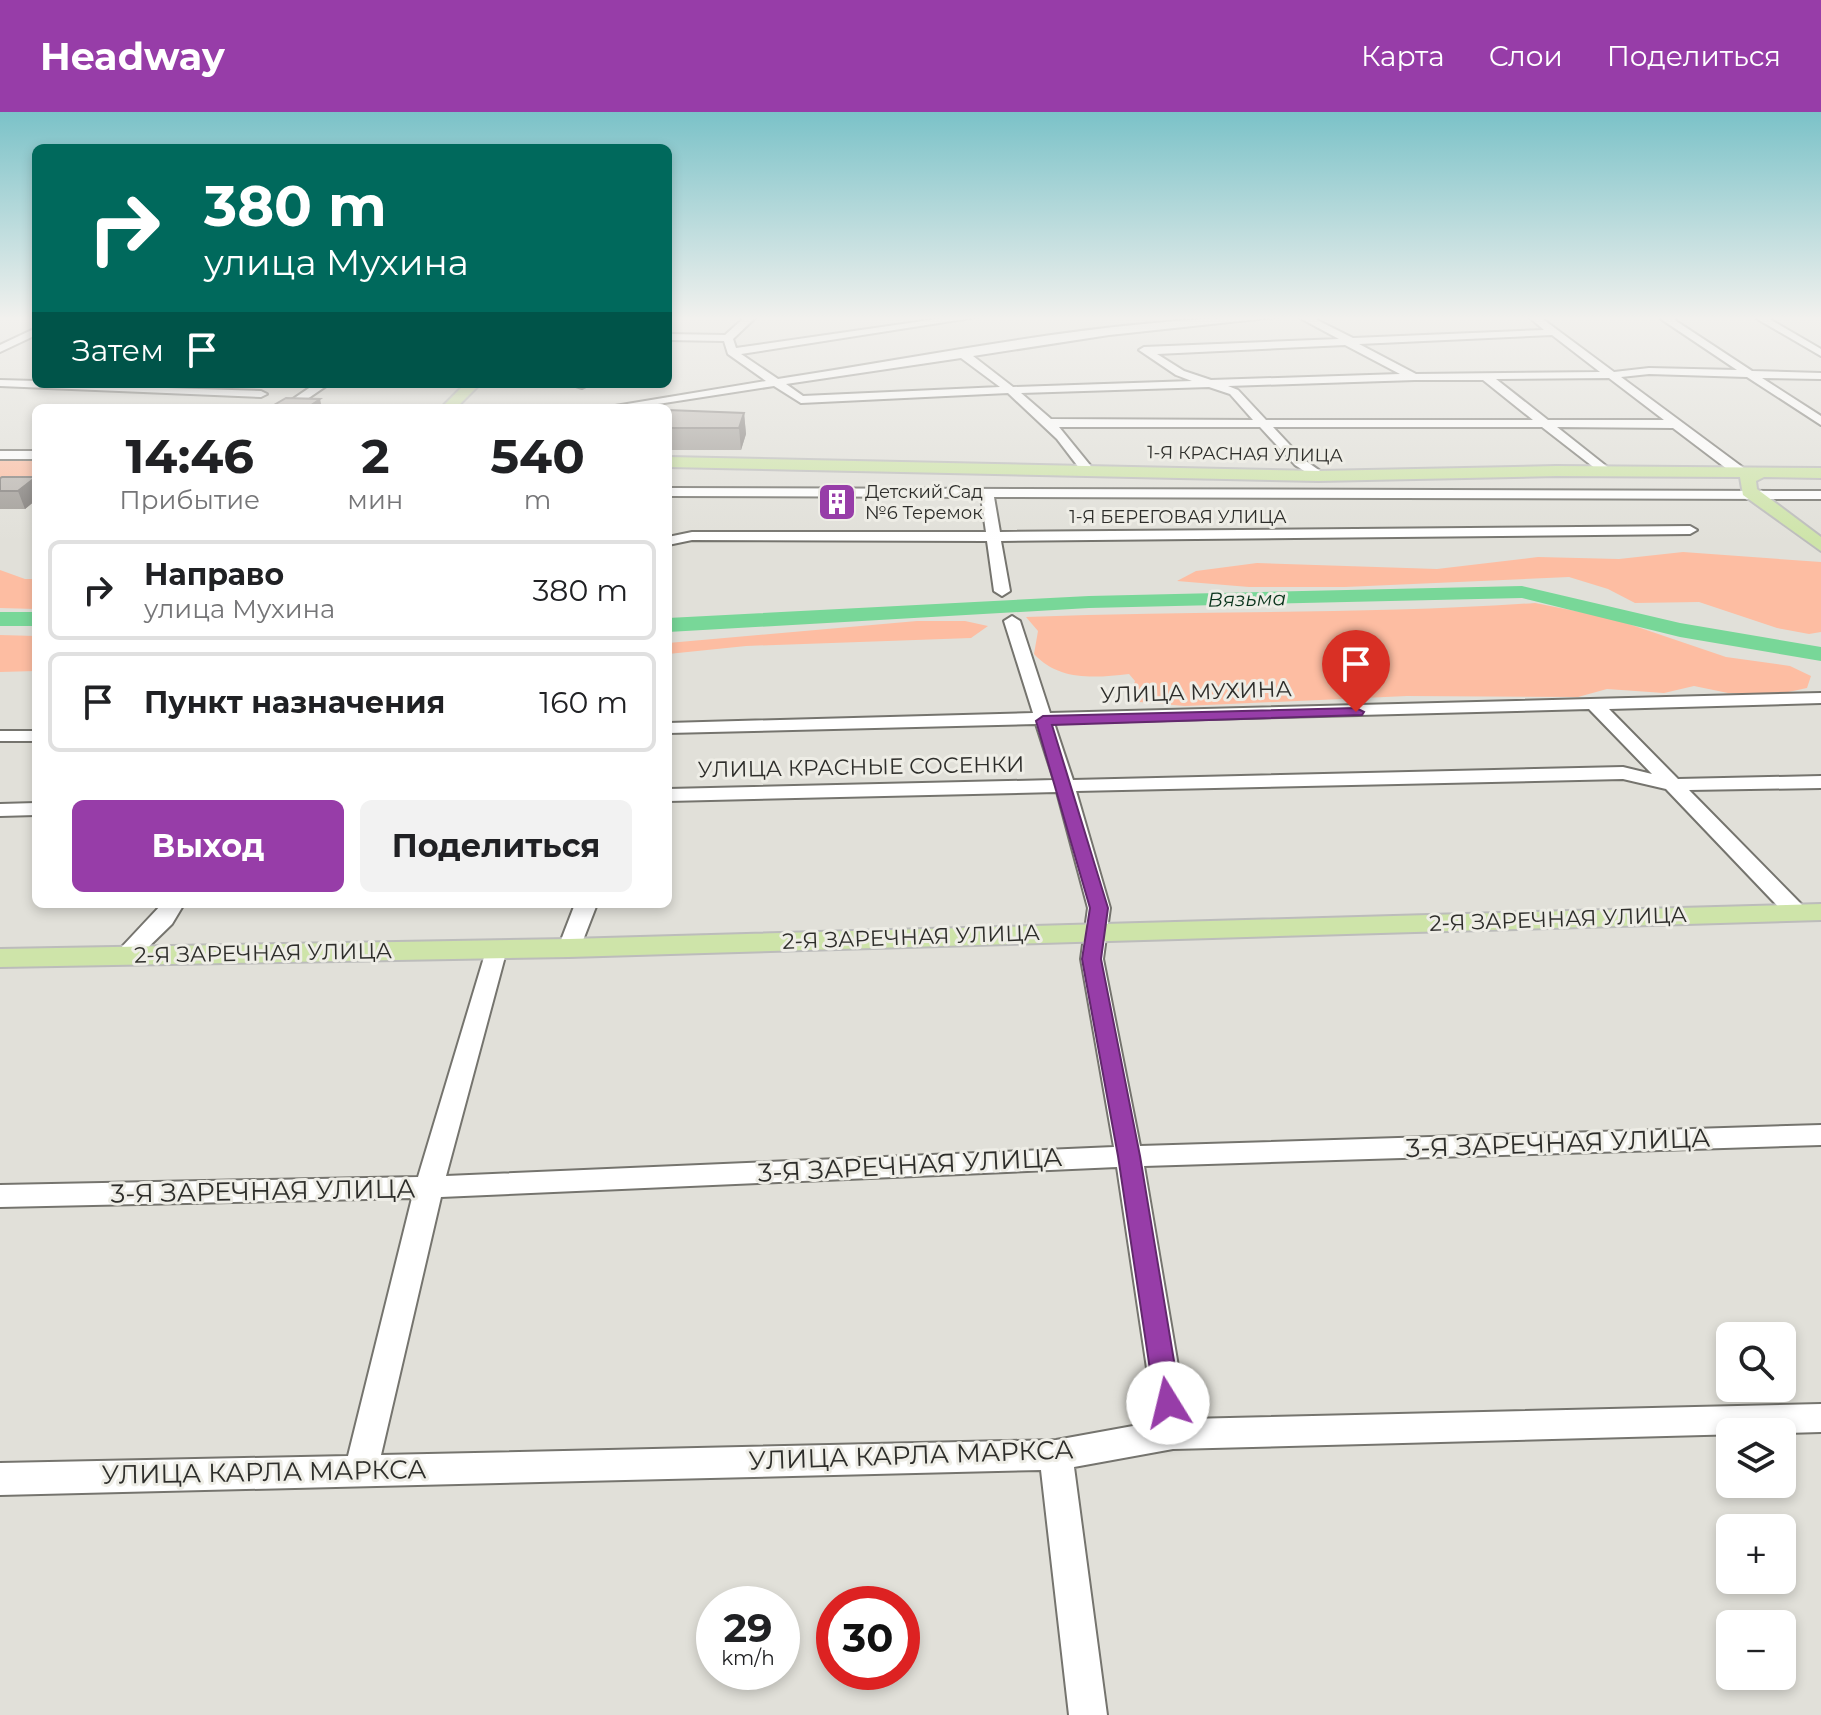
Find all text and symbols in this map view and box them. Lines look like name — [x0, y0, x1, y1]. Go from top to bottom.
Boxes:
text: Headway — [40, 33, 225, 80]
text: Карта — [1361, 39, 1445, 73]
text: Слои — [1489, 39, 1563, 73]
text: Поделиться — [1607, 39, 1781, 73]
text: 380 m — [204, 172, 387, 240]
icon: right — [72, 176, 176, 280]
text: улица Мухина — [204, 240, 469, 284]
icon: arrive — [180, 328, 224, 372]
text: Затем — [72, 332, 164, 369]
text: 14:46 — [125, 427, 254, 485]
text: 2 — [361, 427, 390, 485]
text: 540 — [491, 427, 585, 485]
street label: 1-Я КРАСНАЯ УЛИЦА — [1147, 441, 1344, 467]
building icon: Детский Сад №6 Теремок — [816, 481, 858, 523]
place label: Детский Сад №6 Теремок — [865, 481, 983, 524]
text: Прибытие — [119, 484, 260, 516]
text: мин — [347, 484, 403, 516]
text: m — [524, 484, 551, 516]
street label: 1-Я БЕРЕГОВАЯ УЛИЦА — [1069, 506, 1287, 528]
text: Направо — [144, 556, 284, 593]
icon: right — [76, 568, 120, 612]
text: 380 m — [532, 572, 628, 609]
water label: Вязьма — [1208, 586, 1286, 612]
text: улица Мухина — [144, 593, 335, 625]
pin — [1322, 630, 1390, 712]
icon: arrive — [1334, 642, 1378, 686]
street label: УЛИЦА МУХИНА — [1100, 675, 1293, 709]
icon: arrive — [76, 680, 120, 724]
text: Пункт назначения — [144, 684, 445, 721]
text: 160 m — [539, 684, 628, 721]
street label: УЛИЦА КРАСНЫЕ СОСЕНКИ — [697, 751, 1025, 783]
button: Выход — [72, 800, 344, 892]
button: Поделиться — [360, 800, 632, 892]
street label: 2-Я ЗАРЕЧНАЯ УЛИЦА — [1429, 901, 1688, 937]
street label: 2-Я ЗАРЕЧНАЯ УЛИЦА — [782, 919, 1041, 955]
street label: 2-Я ЗАРЕЧНАЯ УЛИЦА — [134, 937, 393, 969]
street label: 3-Я ЗАРЕЧНАЯ УЛИЦА — [1405, 1122, 1711, 1164]
street label: 3-Я ЗАРЕЧНАЯ УЛИЦА — [757, 1141, 1063, 1189]
street label: 3-Я ЗАРЕЧНАЯ УЛИЦА — [110, 1172, 416, 1210]
map controls — [1716, 1322, 1796, 1690]
button: search — [1716, 1322, 1796, 1402]
position arrow — [1126, 1361, 1210, 1445]
button: layers — [1716, 1418, 1796, 1498]
street label: УЛИЦА КАРЛА МАРКСА — [748, 1433, 1074, 1477]
street label: УЛИЦА КАРЛА МАРКСА — [101, 1453, 427, 1491]
button: + — [1716, 1514, 1796, 1594]
speed limit sign: 30 — [816, 1586, 920, 1690]
text: 29 — [723, 1603, 773, 1652]
button: − — [1716, 1610, 1796, 1690]
text: km/h — [721, 1646, 775, 1670]

